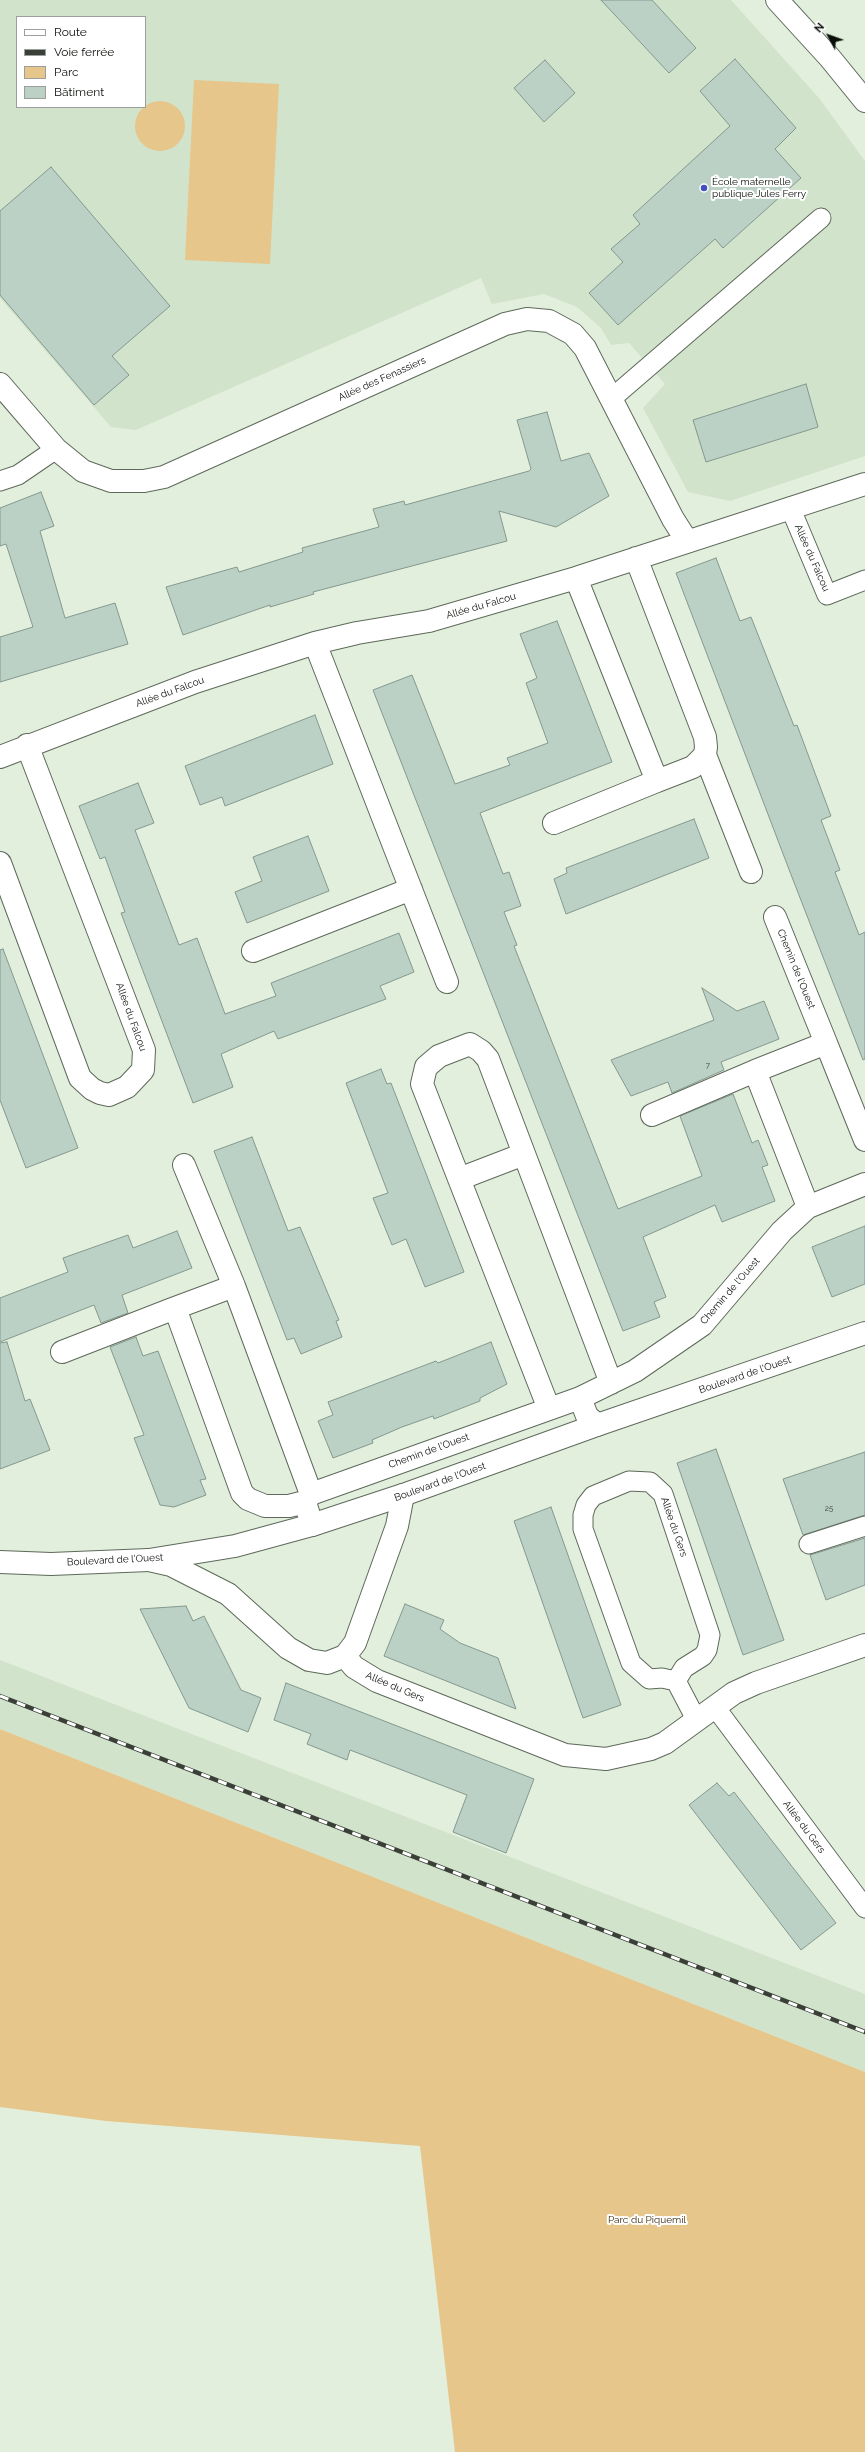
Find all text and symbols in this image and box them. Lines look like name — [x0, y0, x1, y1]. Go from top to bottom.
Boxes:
legend — [16, 16, 146, 108]
north arrow — [809, 16, 849, 56]
text: N — [812, 20, 827, 35]
text: Route — [54, 25, 87, 39]
text: Voie ferrée — [54, 45, 114, 59]
text: Parc — [54, 65, 79, 79]
text: Bâtiment — [54, 85, 104, 99]
place label: École maternelle publique Jules Ferry — [712, 176, 806, 200]
marker: École maternelle publique Jules Ferry — [699, 183, 709, 193]
street label: Allée des Fenassiers — [336, 354, 428, 404]
street label: Allée du Falcou — [792, 523, 832, 593]
street label: Allée du Falcou — [445, 590, 517, 622]
street label: Allée du Falcou — [134, 674, 206, 710]
street label: Chemin de l'Ouest — [775, 927, 817, 1011]
street label: Allée du Falcou — [113, 981, 149, 1053]
house number: 7 — [706, 1061, 710, 1071]
street label: Chemin de l'Ouest — [698, 1255, 762, 1327]
street label: Boulevard de l'Ouest — [697, 1354, 793, 1396]
street label: Chemin de l'Ouest — [387, 1431, 471, 1471]
street label: Boulevard de l'Ouest — [393, 1460, 487, 1504]
street label: Allée du Gers — [658, 1495, 690, 1559]
house number: 25 — [825, 1504, 833, 1514]
street label: Boulevard de l'Ouest — [67, 1551, 163, 1569]
street label: Allée du Gers — [364, 1669, 426, 1705]
street label: Allée du Gers — [780, 1798, 828, 1856]
park label: Parc du Piquemil — [608, 2214, 686, 2226]

